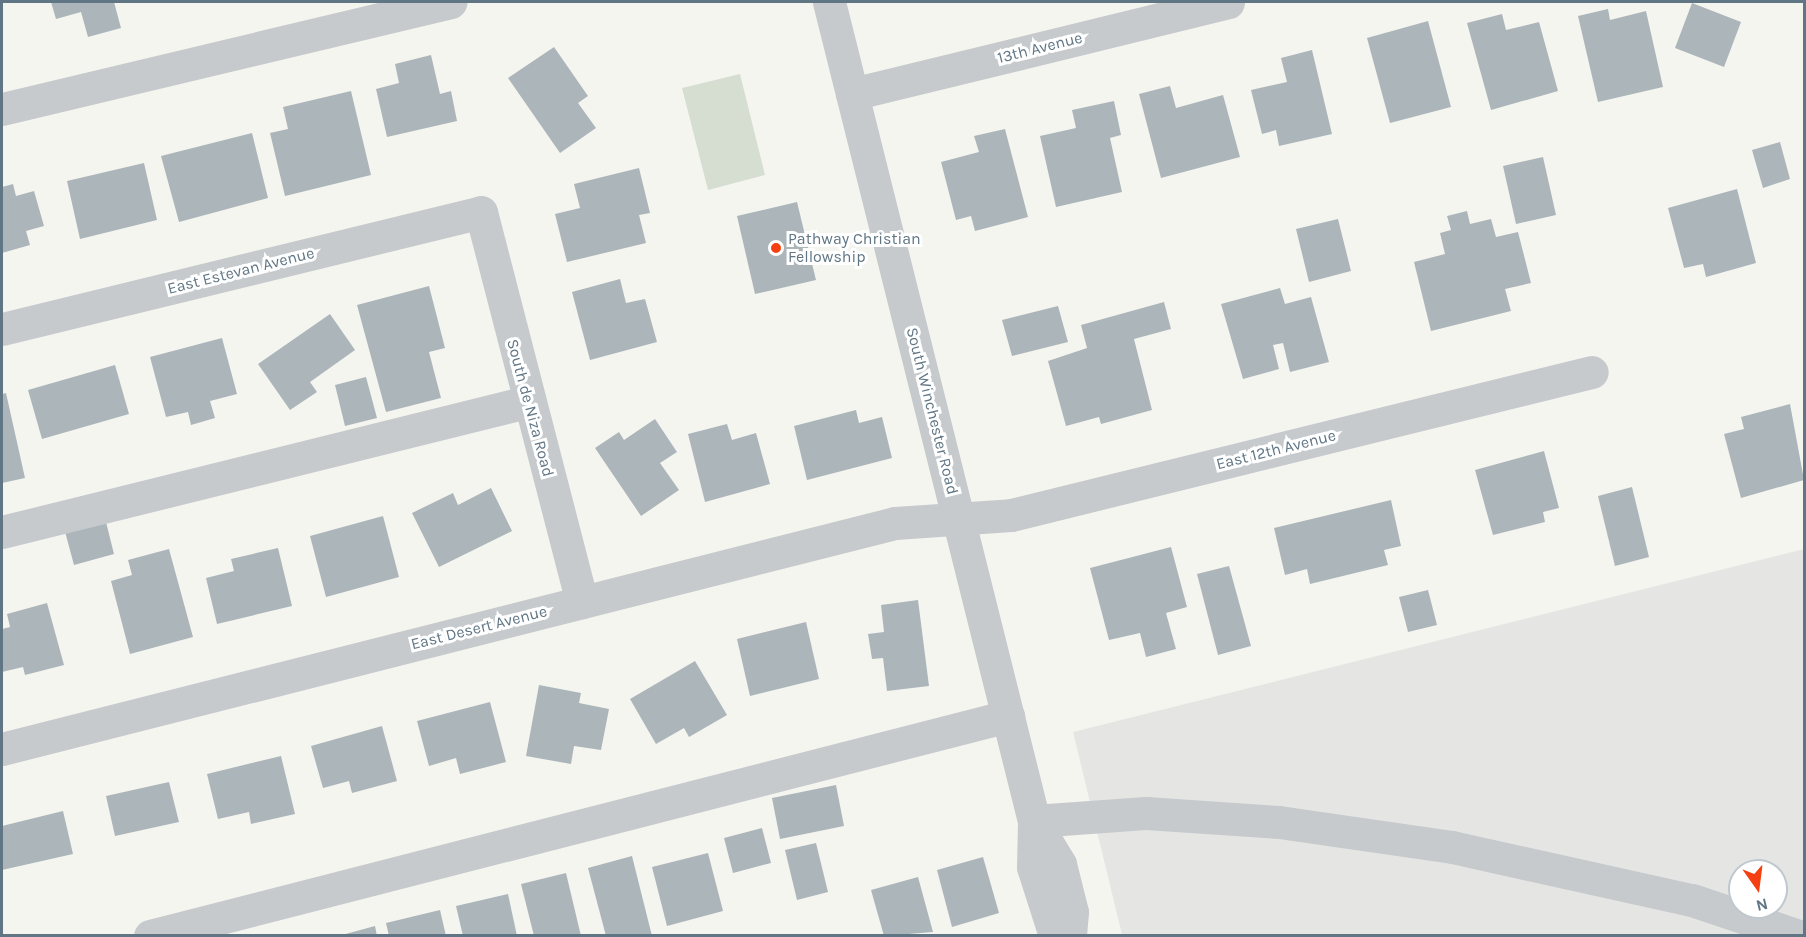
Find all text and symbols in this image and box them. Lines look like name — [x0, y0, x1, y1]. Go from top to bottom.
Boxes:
street label: 13th Avenue — [996, 28, 1084, 68]
place label: Pathway Christian Fellowship — [788, 229, 921, 267]
marker: Pathway Christian Fellowship — [769, 241, 783, 255]
street label: East Estevan Avenue — [166, 243, 316, 299]
street label: South Winchester Road — [902, 325, 962, 497]
street label: South de Niza Road — [502, 337, 558, 479]
street label: East 12th Avenue — [1214, 426, 1338, 474]
street label: East Desert Avenue — [409, 602, 549, 654]
north arrow — [1728, 859, 1788, 919]
text: N — [1754, 894, 1770, 916]

